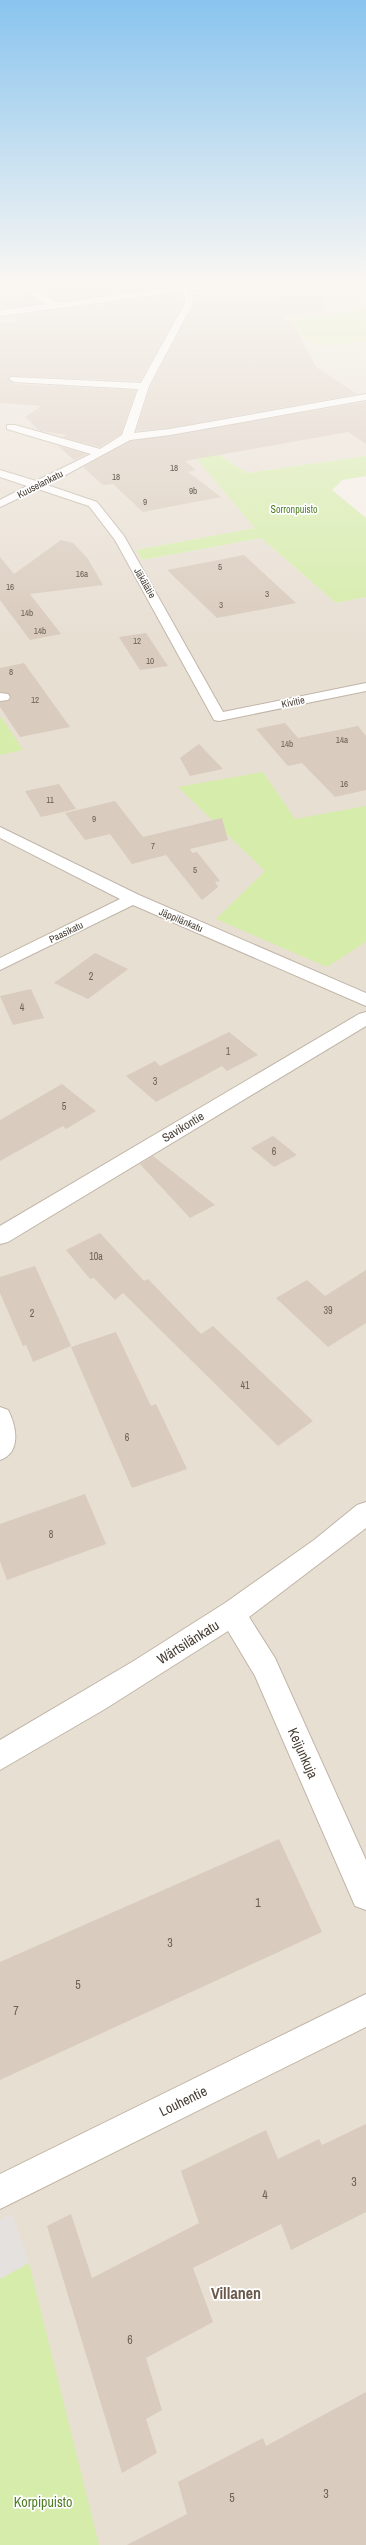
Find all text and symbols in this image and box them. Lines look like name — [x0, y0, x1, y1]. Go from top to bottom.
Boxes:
house number: 18 — [170, 462, 178, 474]
street label: Kuuselankatu — [15, 467, 65, 501]
house number: 18 — [112, 471, 120, 483]
house number: 9b — [189, 485, 197, 497]
house number: 9 — [143, 496, 147, 508]
park label: Sorronpuisto — [271, 503, 318, 516]
house number: 5 — [218, 561, 222, 573]
street label: Jäkälätie — [131, 566, 159, 601]
house number: 16a — [76, 568, 88, 580]
house number: 16 — [6, 581, 14, 593]
house number: 3 — [265, 588, 269, 600]
house number: 3 — [219, 599, 223, 611]
house number: 14b — [21, 607, 33, 619]
house number: 14b — [34, 625, 46, 637]
house number: 12 — [133, 635, 141, 647]
house number: 10 — [146, 655, 154, 667]
house number: 8 — [9, 666, 13, 678]
street label: Kivitie — [280, 693, 306, 711]
house number: 12 — [31, 694, 39, 706]
house number: 14a — [336, 734, 348, 746]
house number: 14b — [281, 738, 293, 750]
house number: 16 — [340, 778, 348, 790]
house number: 11 — [46, 794, 54, 806]
house number: 9 — [92, 813, 96, 825]
house number: 7 — [151, 840, 155, 852]
house number: 5 — [193, 864, 197, 876]
street label: Jäppilänkatu — [157, 905, 205, 935]
street label: Paasikatu — [47, 918, 85, 946]
house number: 2 — [89, 970, 94, 983]
house number: 4 — [20, 1001, 25, 1014]
house number: 1 — [226, 1045, 231, 1058]
house number: 3 — [153, 1075, 158, 1088]
house number: 5 — [62, 1100, 67, 1113]
street label: Savikontie — [159, 1108, 207, 1146]
house number: 6 — [272, 1145, 277, 1158]
house number: 10a — [89, 1250, 103, 1263]
house number: 39 — [323, 1304, 333, 1317]
house number: 2 — [30, 1307, 35, 1320]
house number: 41 — [240, 1379, 250, 1392]
house number: 6 — [125, 1431, 130, 1444]
house number: 8 — [49, 1528, 54, 1541]
street label: Wärtsilänkatu — [154, 1616, 222, 1668]
street label: Keijunkuja — [284, 1725, 322, 1782]
house number: 1 — [255, 1895, 261, 1911]
house number: 3 — [167, 1935, 173, 1951]
house number: 5 — [75, 1977, 81, 1993]
house number: 7 — [13, 2003, 19, 2019]
street label: Louhentie — [156, 2082, 210, 2120]
house number: 3 — [351, 2174, 357, 2190]
house number: 4 — [262, 2187, 268, 2203]
district label: Villanen — [211, 2282, 261, 2304]
house number: 6 — [127, 2332, 133, 2348]
house number: 3 — [323, 2486, 329, 2502]
house number: 5 — [229, 2490, 235, 2506]
park label: Korpipuisto — [14, 2493, 72, 2511]

